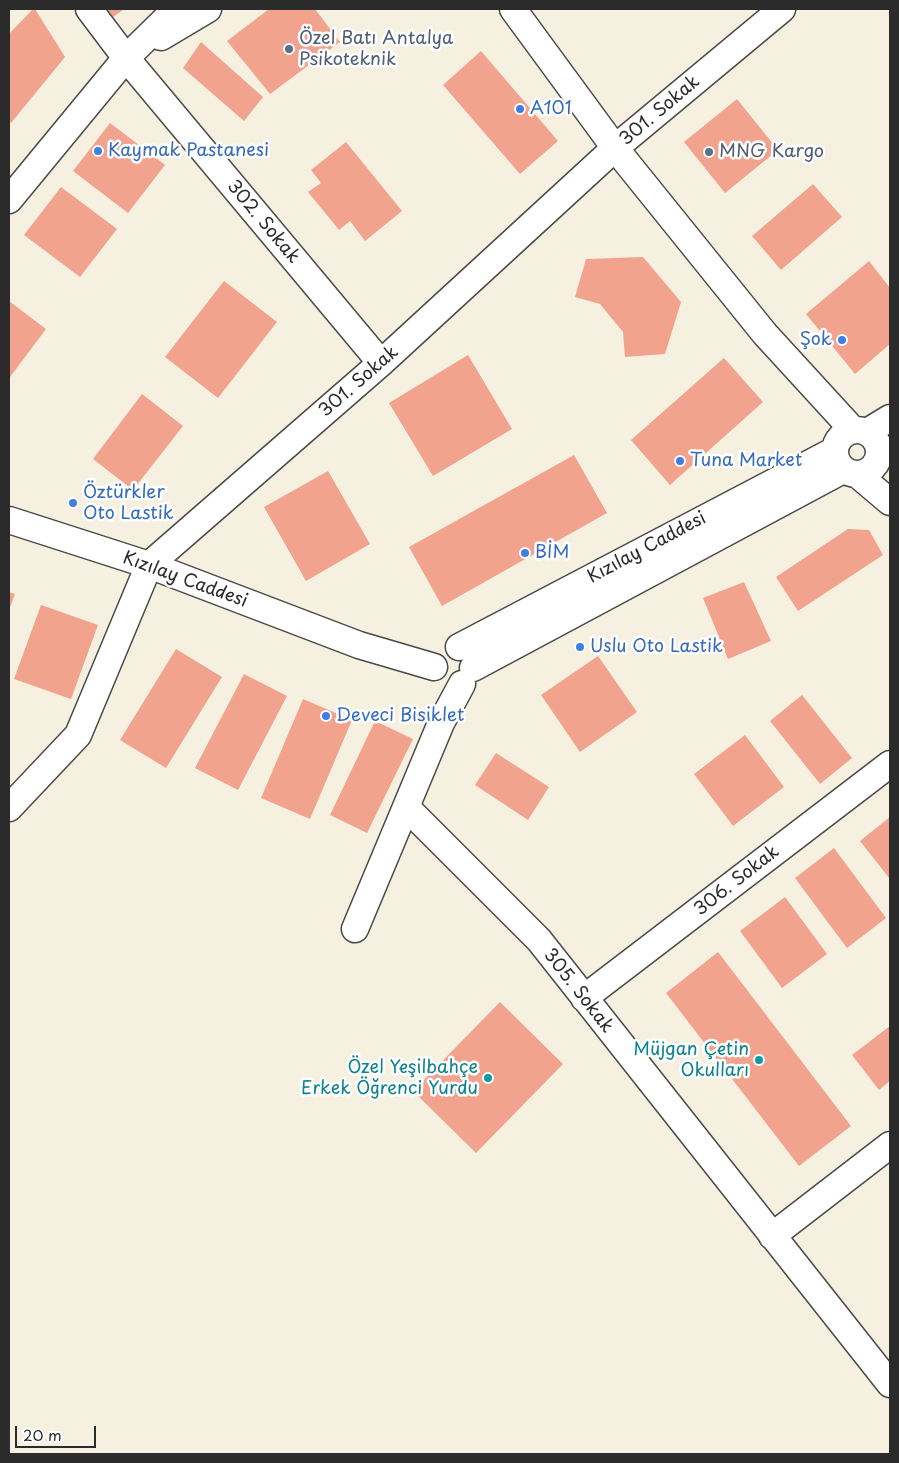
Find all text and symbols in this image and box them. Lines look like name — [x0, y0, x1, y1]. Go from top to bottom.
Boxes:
place label: Özel Batı Antalya Psikoteknik — [299, 28, 453, 70]
marker: Özel Batı Antalya Psikoteknik — [283, 43, 295, 55]
street label: 301. Sokak — [616, 71, 704, 151]
place label: A101 — [530, 98, 572, 120]
marker: A101 — [514, 103, 526, 115]
place label: Kaymak Pastanesi — [108, 140, 269, 162]
place label: MNG Kargo — [719, 141, 824, 163]
marker: Kaymak Pastanesi — [92, 145, 104, 157]
marker: MNG Kargo — [703, 146, 715, 158]
street label: 302. Sokak — [222, 176, 304, 268]
place label: Şok — [800, 329, 832, 351]
marker: Şok — [836, 334, 848, 346]
street label: 301. Sokak — [315, 342, 403, 422]
place label: Tuna Market — [690, 450, 802, 472]
marker: Tuna Market — [674, 455, 686, 467]
place label: Öztürkler Oto Lastik — [83, 482, 174, 524]
marker: Öztürkler Oto Lastik — [67, 497, 79, 509]
street label: Kızılay Caddesi — [584, 508, 710, 588]
place label: BİM — [535, 542, 569, 564]
street label: Kızılay Caddesi — [120, 547, 250, 613]
marker: BİM — [519, 547, 531, 559]
place label: Uslu Oto Lastik — [590, 636, 723, 658]
marker: Uslu Oto Lastik — [574, 641, 586, 653]
place label: Deveci Bisiklet — [336, 705, 464, 727]
marker: Deveci Bisiklet — [320, 710, 332, 722]
street label: 306. Sokak — [690, 841, 784, 921]
street label: 305. Sokak — [538, 945, 618, 1037]
place label: Müjgan Çetin Okulları — [633, 1039, 749, 1082]
marker: Müjgan Çetin Okulları — [753, 1054, 765, 1066]
place label: Özel Yeşilbahçe Erkek Öğrenci Yurdu — [301, 1057, 478, 1100]
marker: Özel Yeşilbahçe Erkek Öğrenci Yurdu — [482, 1072, 494, 1084]
scale bar — [18, 1416, 99, 1448]
text: 20 m — [23, 1423, 62, 1446]

